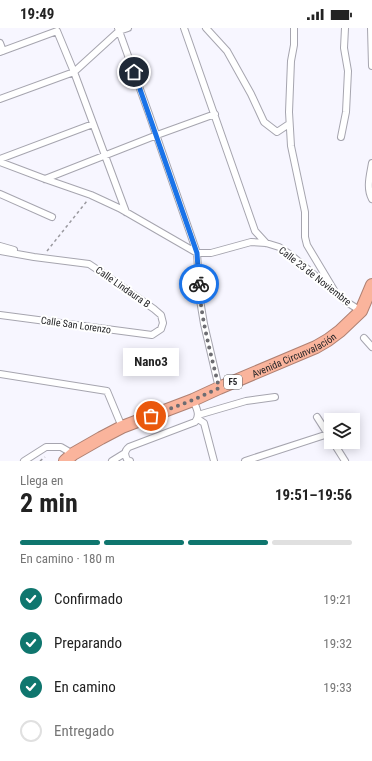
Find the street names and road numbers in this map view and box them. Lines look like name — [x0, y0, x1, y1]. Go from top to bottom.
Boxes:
street label: Calle 23 de Noviembre — [277, 244, 354, 308]
street label: Calle Lindaura B — [94, 264, 152, 310]
street label: Calle San Lorenzo — [40, 315, 112, 335]
street label: Avenida Circunvalación — [250, 330, 338, 379]
road number: F5 — [224, 375, 242, 389]

